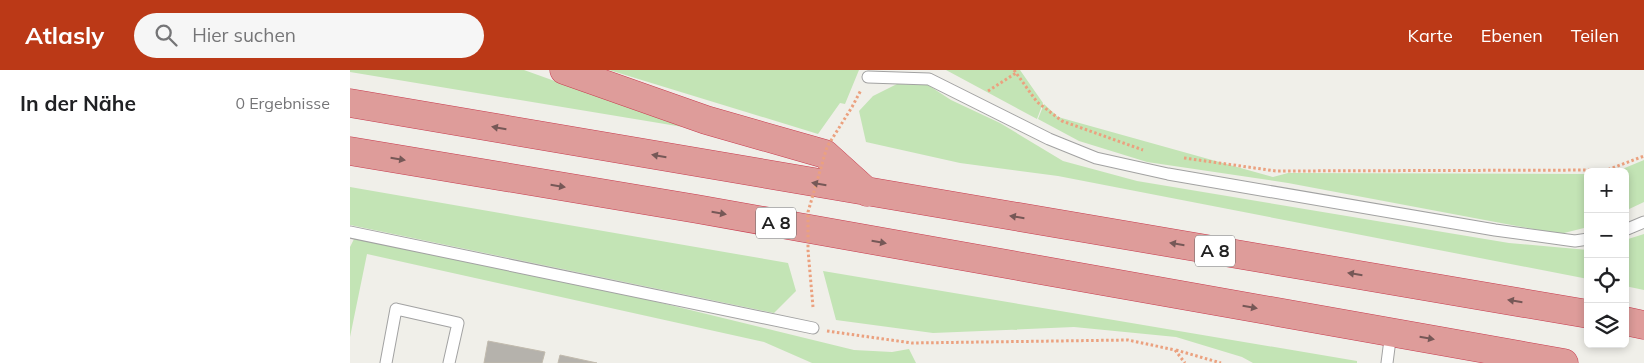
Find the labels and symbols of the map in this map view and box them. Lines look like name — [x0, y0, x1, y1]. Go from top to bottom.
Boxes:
one-way arrow — [491, 124, 507, 132]
one-way arrow — [651, 152, 667, 160]
one-way arrow — [390, 156, 406, 164]
one-way arrow — [811, 179, 827, 187]
one-way arrow — [551, 182, 567, 190]
road number: A 8 — [756, 208, 796, 238]
one-way arrow — [711, 209, 727, 217]
one-way arrow — [1008, 213, 1024, 221]
road number: A 8 — [1195, 236, 1235, 267]
one-way arrow — [871, 238, 887, 246]
one-way arrow — [1169, 240, 1185, 248]
one-way arrow — [1346, 269, 1362, 277]
one-way arrow — [1507, 296, 1523, 304]
one-way arrow — [1242, 304, 1258, 312]
one-way arrow — [1419, 335, 1435, 343]

